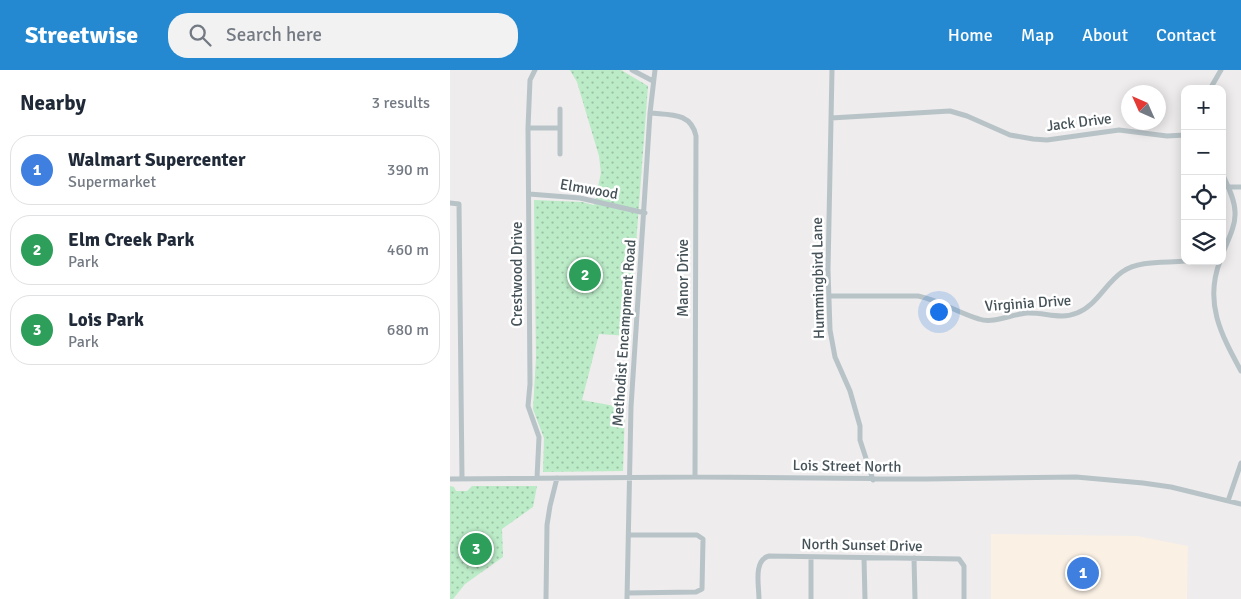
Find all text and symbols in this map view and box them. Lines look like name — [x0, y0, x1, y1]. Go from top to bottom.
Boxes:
search box — [168, 13, 518, 58]
text: Streetwise — [25, 20, 138, 50]
icon: search — [186, 21, 214, 49]
text: Search here — [226, 23, 322, 47]
text: Home — [948, 24, 993, 46]
text: Map — [1021, 24, 1054, 46]
text: About — [1082, 24, 1128, 46]
text: Contact — [1156, 24, 1216, 46]
north arrow — [1121, 85, 1166, 130]
map controls — [1181, 85, 1226, 265]
button: + — [1181, 85, 1226, 130]
text: Nearby — [20, 90, 86, 116]
text: 3 results — [371, 93, 430, 113]
street label: Jack Drive — [1045, 109, 1113, 135]
button: − — [1181, 130, 1226, 175]
text: Walmart Supercenter — [68, 148, 246, 172]
text: 1 — [33, 160, 41, 180]
text: 390 m — [387, 160, 429, 180]
text: Supermarket — [68, 172, 156, 192]
street label: Elmwood — [558, 175, 620, 203]
button: locate — [1181, 175, 1226, 220]
street label: Hummingbird Lane — [808, 217, 828, 339]
button: layers — [1181, 220, 1226, 265]
street label: Crestwood Drive — [508, 222, 526, 326]
text: Elm Creek Park — [68, 228, 194, 252]
street label: Methodist Encampment Road — [608, 239, 640, 427]
street label: Manor Drive — [674, 239, 692, 317]
text: 2 — [33, 240, 41, 260]
text: 460 m — [387, 240, 429, 260]
text: Park — [68, 252, 99, 272]
pin: 2 — [569, 256, 601, 294]
street label: Virginia Drive — [984, 291, 1072, 315]
your location — [926, 299, 952, 325]
text: Lois Park — [68, 308, 144, 332]
text: 3 — [33, 320, 41, 340]
text: 680 m — [387, 320, 429, 340]
text: Park — [68, 332, 99, 352]
street label: Lois Street North — [792, 456, 902, 476]
pin: 3 — [460, 530, 492, 568]
street label: North Sunset Drive — [801, 535, 923, 555]
pin: 1 — [1067, 554, 1099, 592]

